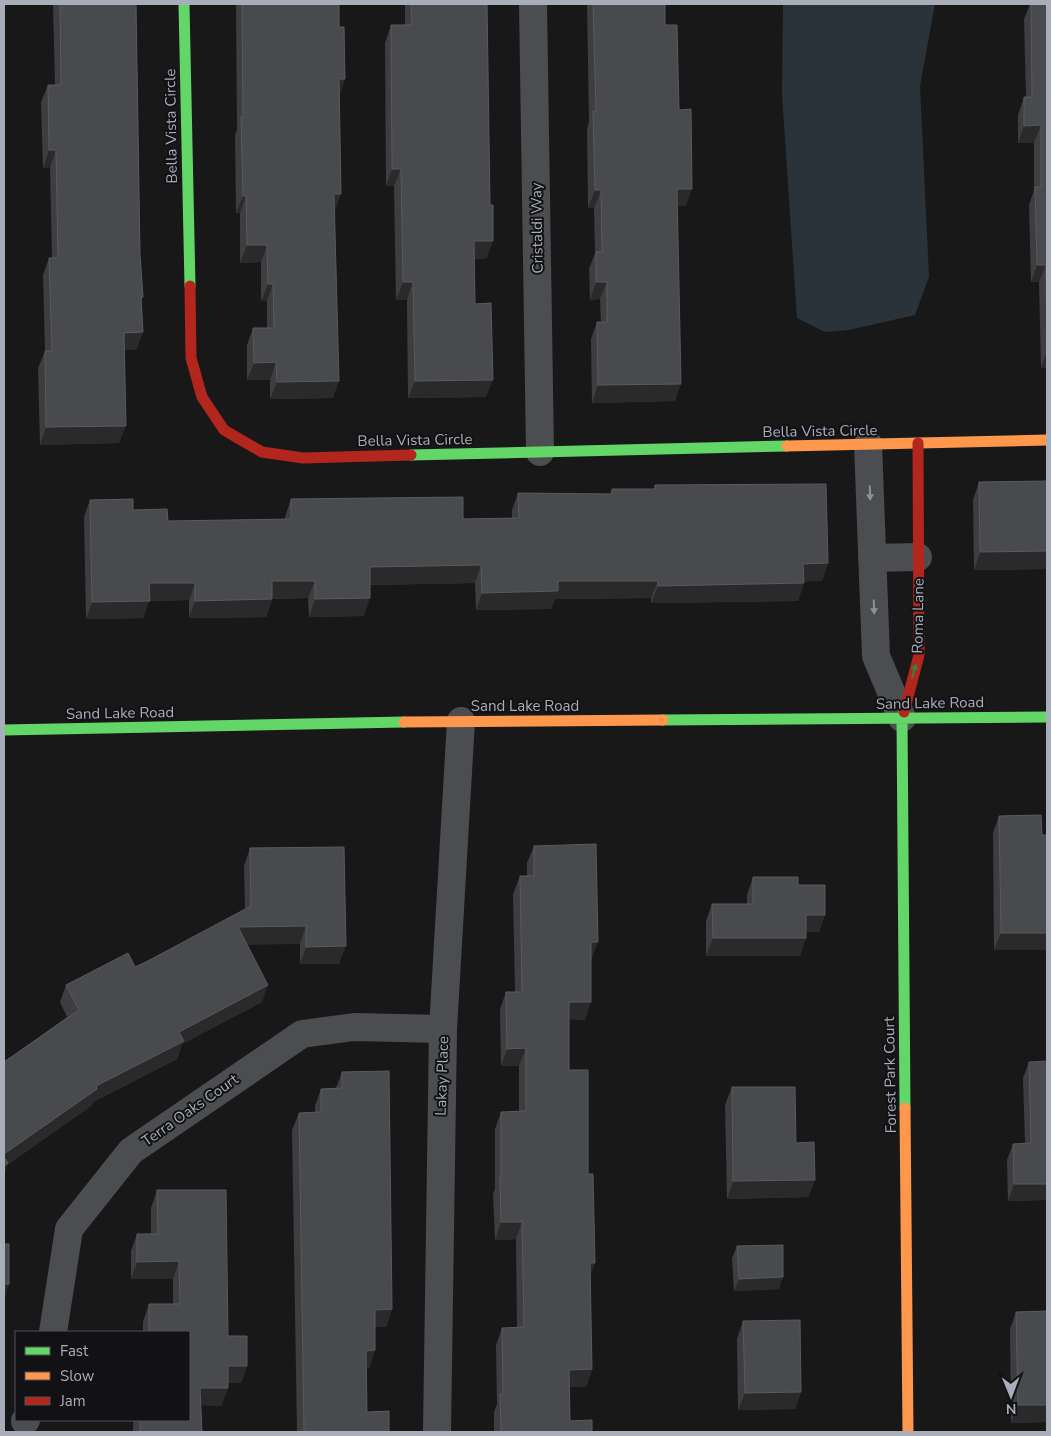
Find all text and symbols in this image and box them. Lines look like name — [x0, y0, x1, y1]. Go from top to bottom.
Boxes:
street label: Bella Vista Circle — [160, 68, 182, 184]
street label: Cristaldi Way — [526, 182, 548, 274]
street label: Bella Vista Circle — [762, 420, 878, 442]
street label: Bella Vista Circle — [357, 429, 473, 451]
one-way arrow — [866, 485, 874, 501]
street label: Roma Lane — [907, 578, 929, 654]
one-way arrow — [871, 599, 879, 615]
one-way arrow — [911, 664, 919, 679]
street label: Sand Lake Road — [876, 692, 984, 714]
street label: Sand Lake Road — [471, 696, 579, 716]
street label: Sand Lake Road — [66, 702, 174, 724]
street label: Forest Park Court — [879, 1016, 901, 1134]
street label: Lakay Place — [431, 1036, 453, 1116]
street label: Terra Oaks Court — [138, 1069, 243, 1151]
legend — [15, 1331, 190, 1421]
text: Fast — [60, 1341, 89, 1361]
text: Slow — [60, 1366, 95, 1386]
north arrow — [986, 1371, 1036, 1421]
text: Jam — [59, 1391, 86, 1411]
text: N — [1006, 1399, 1017, 1418]

